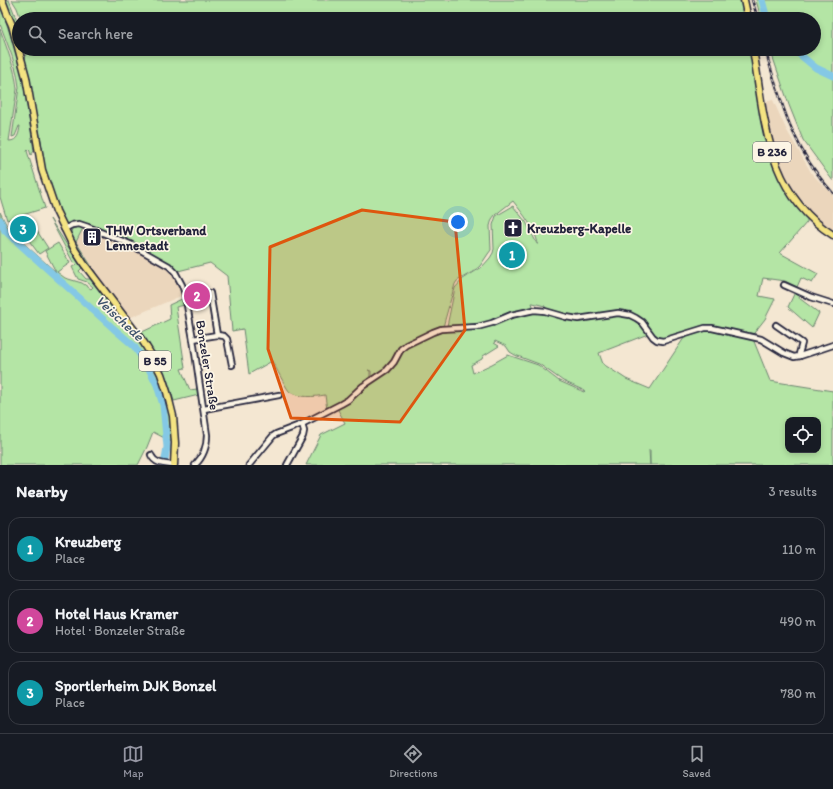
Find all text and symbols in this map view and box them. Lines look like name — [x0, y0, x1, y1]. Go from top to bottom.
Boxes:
search box — [12, 12, 821, 56]
icon: search — [26, 23, 48, 45]
text: Search here — [58, 25, 133, 43]
road number: B 236 — [753, 142, 791, 162]
your location — [448, 212, 468, 232]
pin: 3 — [10, 214, 36, 244]
church icon: Kreuzberg-Kapelle — [502, 217, 524, 239]
place label: Kreuzberg-Kapelle — [527, 221, 631, 237]
place label: THW Ortsverband Lennestadt — [105, 223, 207, 253]
building icon: THW Ortsverband Lennestadt — [81, 226, 103, 248]
pin: 1 — [499, 240, 525, 270]
pin: 2 — [184, 281, 210, 311]
water label: Veischede — [92, 292, 148, 346]
street label: Bonzeler Straße — [193, 319, 222, 411]
road number: B 55 — [139, 351, 171, 371]
map controls — [785, 417, 821, 453]
button: locate — [785, 417, 821, 453]
text: Nearby — [16, 481, 68, 501]
text: 3 results — [768, 484, 817, 499]
text: Kreuzberg — [55, 533, 121, 551]
text: 1 — [27, 542, 33, 557]
text: 110 m — [782, 542, 816, 557]
text: Place — [55, 551, 85, 566]
text: Hotel Haus Kramer — [55, 605, 178, 623]
text: 2 — [27, 614, 33, 629]
text: 490 m — [780, 614, 816, 629]
text: Hotel · Bonzeler Straße — [55, 623, 185, 638]
text: Sportlerheim DJK Bonzel — [55, 677, 216, 695]
text: 3 — [26, 686, 34, 701]
text: 780 m — [781, 686, 816, 701]
text: Place — [55, 695, 85, 710]
tab: Map — [122, 743, 144, 780]
tab: Directions — [389, 743, 438, 780]
tab: Saved — [682, 743, 711, 780]

